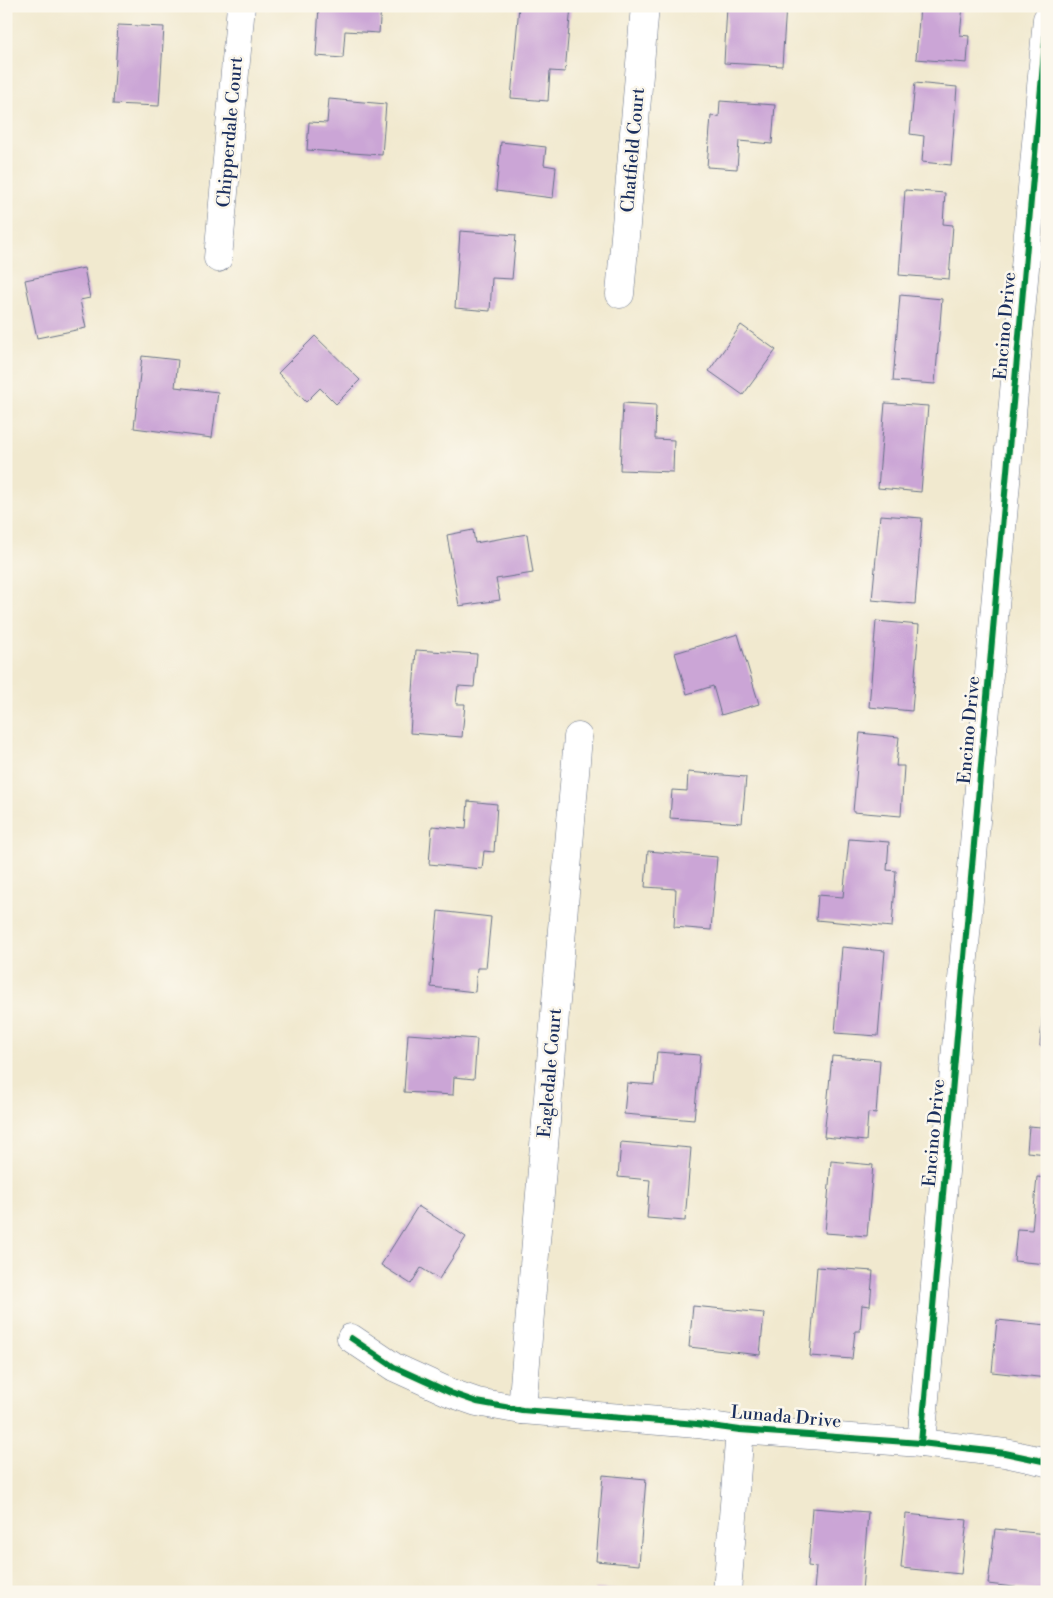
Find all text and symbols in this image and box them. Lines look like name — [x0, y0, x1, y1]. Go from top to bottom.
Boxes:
street label: Chipperdale Court — [212, 55, 248, 208]
street label: Chatfield Court — [616, 86, 650, 213]
street label: Encino Drive — [989, 271, 1021, 381]
street label: Encino Drive — [953, 675, 985, 785]
street label: Eagledale Court — [533, 1007, 567, 1139]
street label: Encino Drive — [918, 1078, 950, 1188]
street label: Lunada Drive — [730, 1401, 842, 1433]

